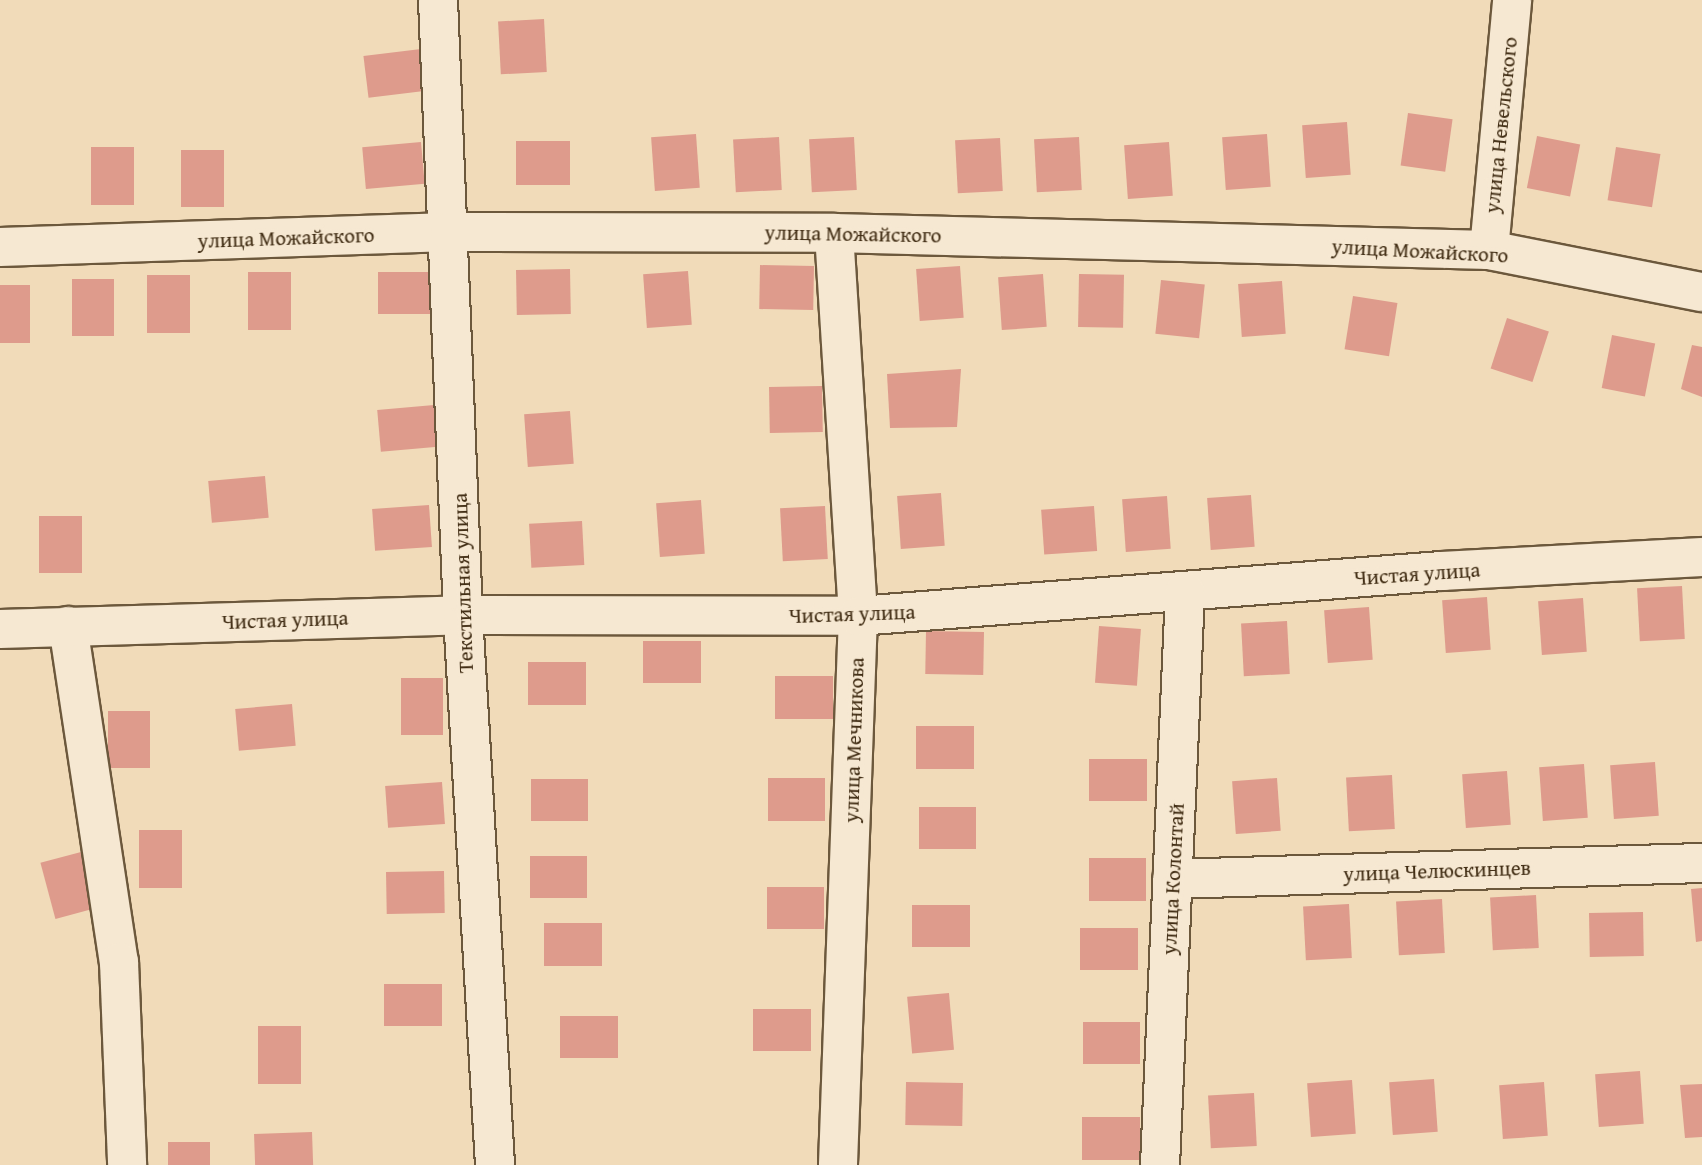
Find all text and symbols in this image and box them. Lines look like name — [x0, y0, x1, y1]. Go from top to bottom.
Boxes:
street label: улица Невельского — [1479, 36, 1523, 214]
street label: улица Можайского — [764, 220, 942, 248]
street label: улица Можайского — [197, 222, 375, 254]
street label: улица Можайского — [1331, 234, 1509, 268]
street label: Текстильная улица — [447, 493, 479, 673]
street label: Чистая улица — [1353, 557, 1481, 591]
street label: Чистая улица — [788, 599, 916, 629]
street label: Чистая улица — [221, 605, 349, 635]
street label: улица Мечникова — [839, 657, 869, 823]
street label: улица Колонтай — [1156, 802, 1190, 956]
street label: улица Челюскинцев — [1343, 855, 1531, 887]

